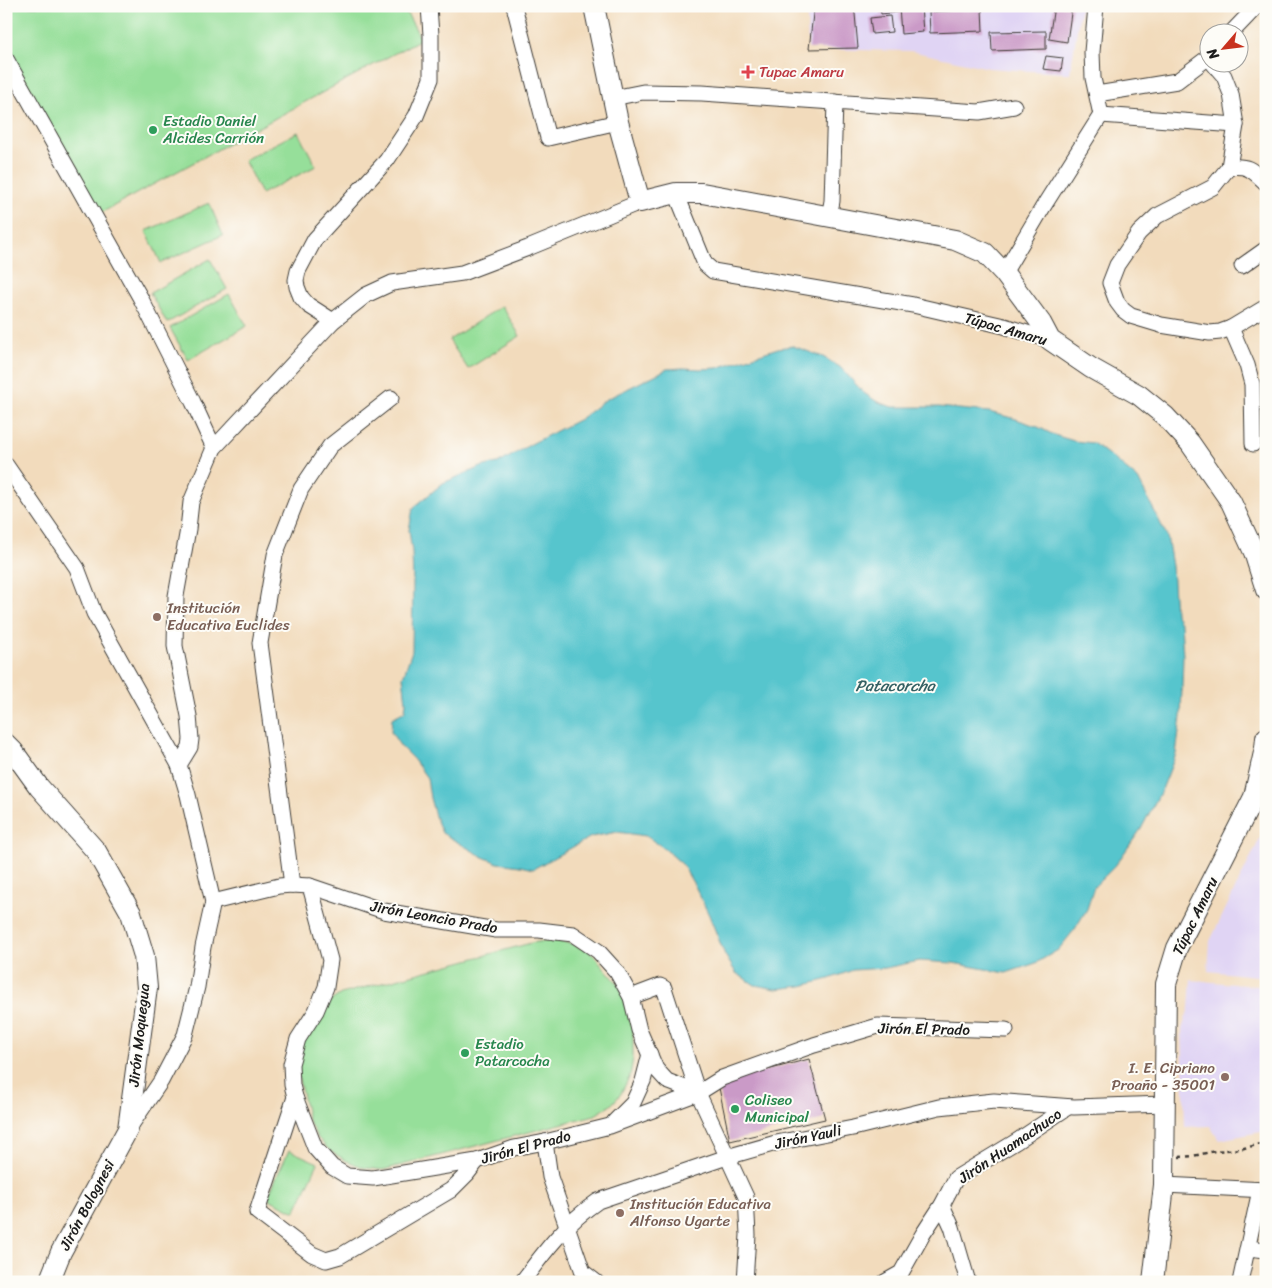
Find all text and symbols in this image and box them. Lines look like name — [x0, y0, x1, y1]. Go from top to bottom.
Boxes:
north arrow — [1200, 22, 1250, 72]
text: N — [1200, 43, 1227, 65]
place label: Tupac Amaru — [759, 59, 844, 85]
marker: Tupac Amaru — [741, 65, 755, 79]
place label: Estadio Daniel Alcides Carrión — [162, 108, 264, 151]
marker: Estadio Daniel Alcides Carrión — [147, 124, 159, 136]
street label: Túpac Amaru — [962, 305, 1050, 353]
place label: Institución Educativa Euclides — [166, 595, 290, 638]
marker: Institución Educativa Euclides — [151, 611, 163, 623]
water label: Patacorcha — [855, 671, 937, 700]
street label: Túpac Amaru — [1165, 872, 1225, 960]
street label: Jirón Leoncio Prado — [367, 893, 500, 941]
street label: Jirón Moquegua — [121, 982, 157, 1089]
street label: Jirón El Prado — [877, 1015, 970, 1043]
place label: Estadio Patarcocha — [475, 1031, 550, 1074]
marker: Estadio Patarcocha — [459, 1047, 471, 1059]
place label: I. E. Cipriano Proaño - 35001 — [1112, 1055, 1215, 1098]
marker: I. E. Cipriano Proaño - 35001 — [1219, 1071, 1231, 1083]
place label: Coliseo Municipal — [745, 1087, 810, 1130]
street label: Jirón Huamachuco — [952, 1101, 1068, 1191]
marker: Coliseo Municipal — [729, 1103, 741, 1115]
street label: Jirón Yauli — [771, 1117, 845, 1157]
street label: Jirón El Prado — [477, 1122, 574, 1172]
street label: Jirón Bolognesi — [52, 1154, 122, 1256]
place label: Institución Educativa Alfonso Ugarte — [629, 1191, 771, 1234]
marker: Institución Educativa Alfonso Ugarte — [614, 1207, 626, 1219]

